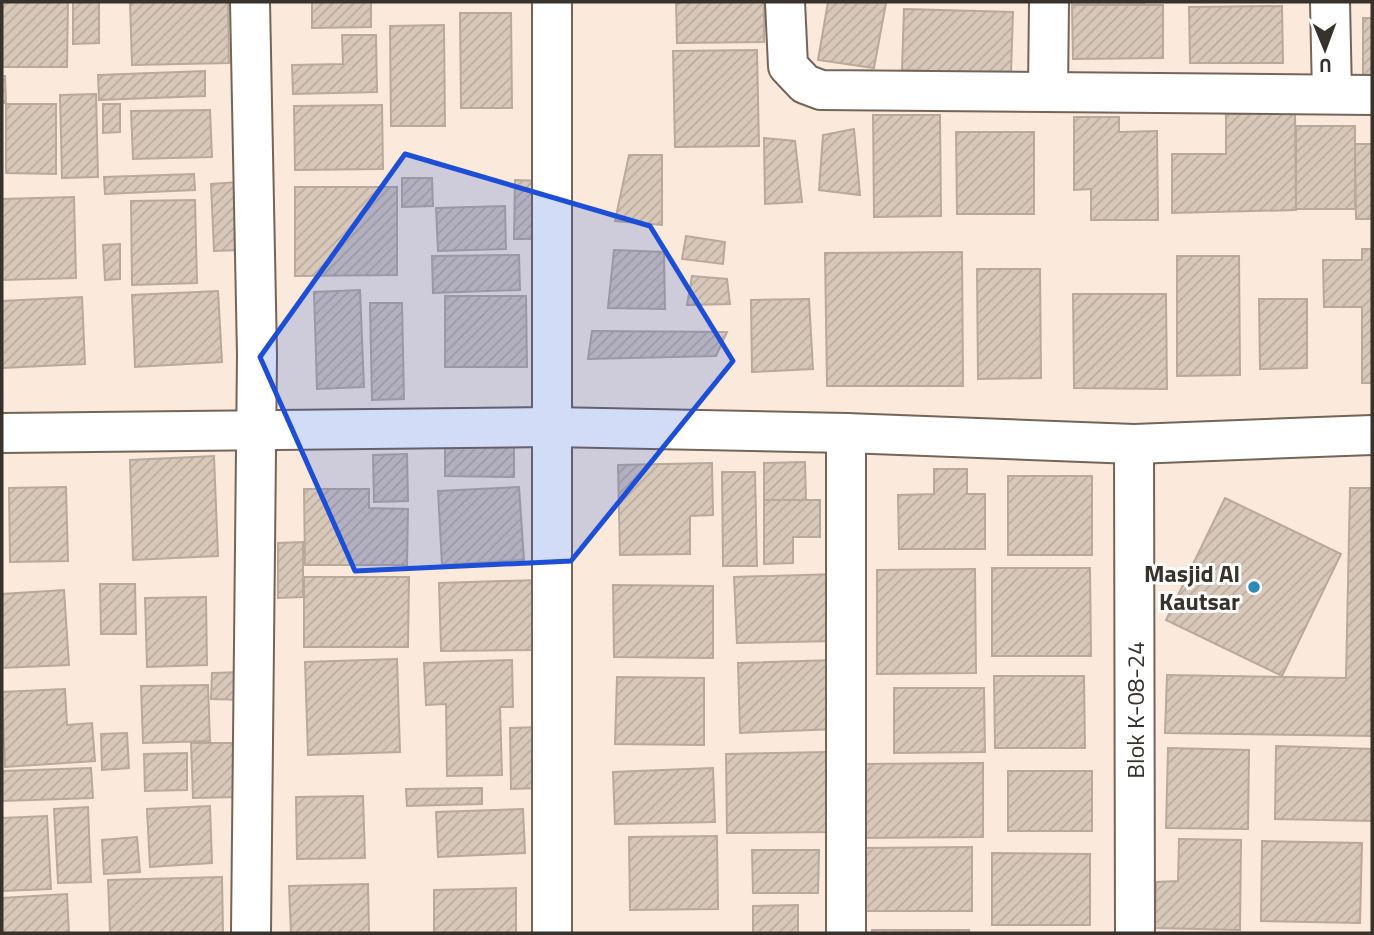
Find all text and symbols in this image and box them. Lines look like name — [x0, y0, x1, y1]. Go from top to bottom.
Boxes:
north arrow — [1290, 14, 1360, 84]
text: U — [1319, 52, 1332, 81]
place label: Masjid Al Kautsar — [1144, 555, 1240, 619]
marker: Masjid Al Kautsar — [1246, 579, 1262, 595]
street label: Blok K-08-24 — [1117, 641, 1153, 779]

